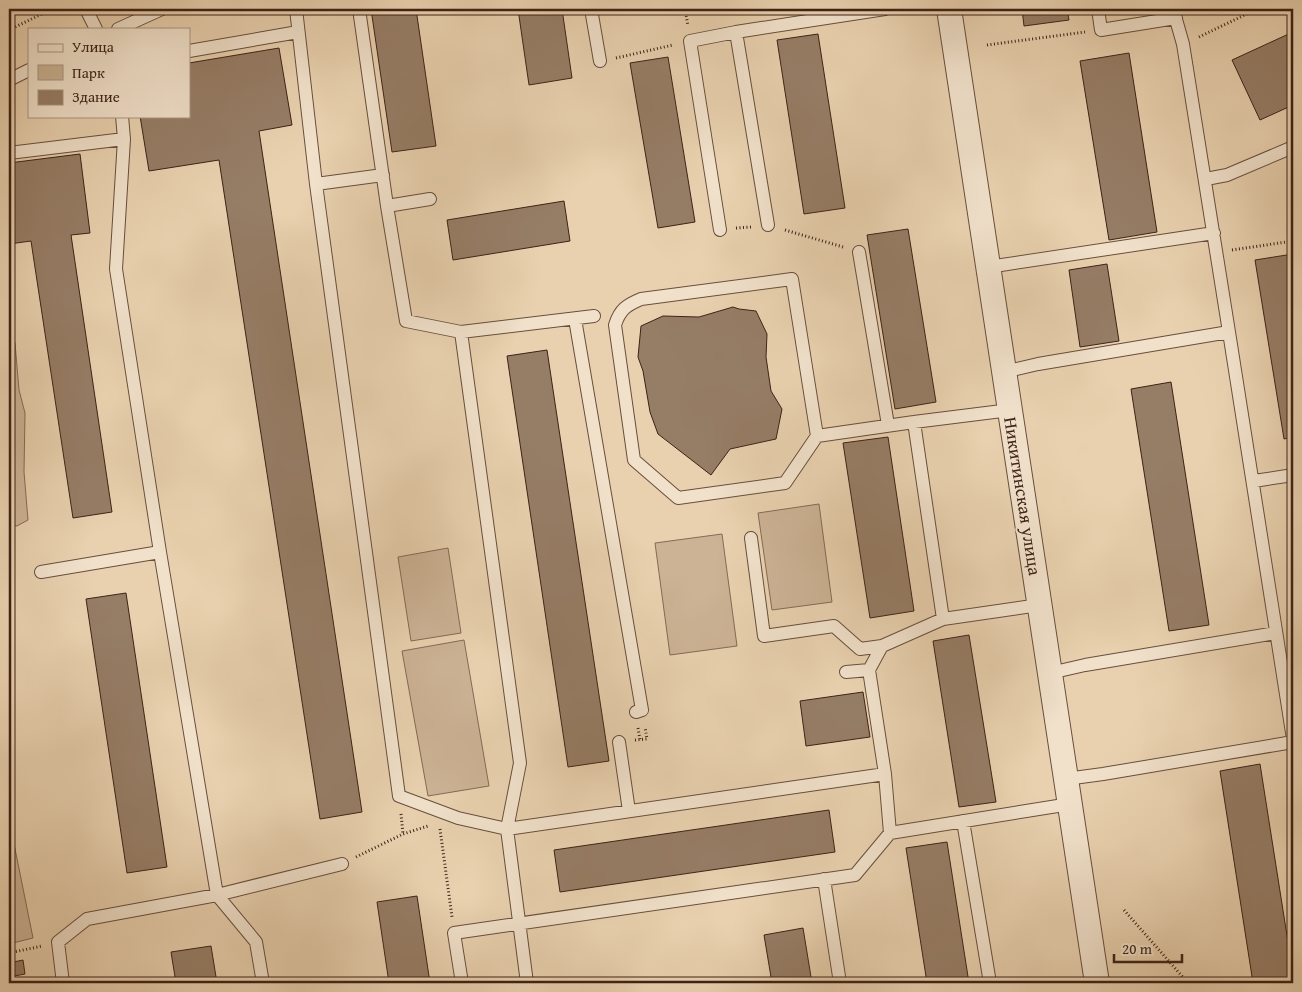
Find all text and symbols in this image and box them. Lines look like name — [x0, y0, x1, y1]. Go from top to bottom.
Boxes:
legend — [28, 28, 190, 118]
text: Улица — [72, 36, 115, 57]
text: Парк — [72, 62, 105, 83]
text: Здание — [72, 86, 120, 107]
street label: Никитинская улица — [997, 415, 1049, 578]
scale bar — [1114, 932, 1182, 964]
text: 20 m — [1122, 938, 1153, 959]

